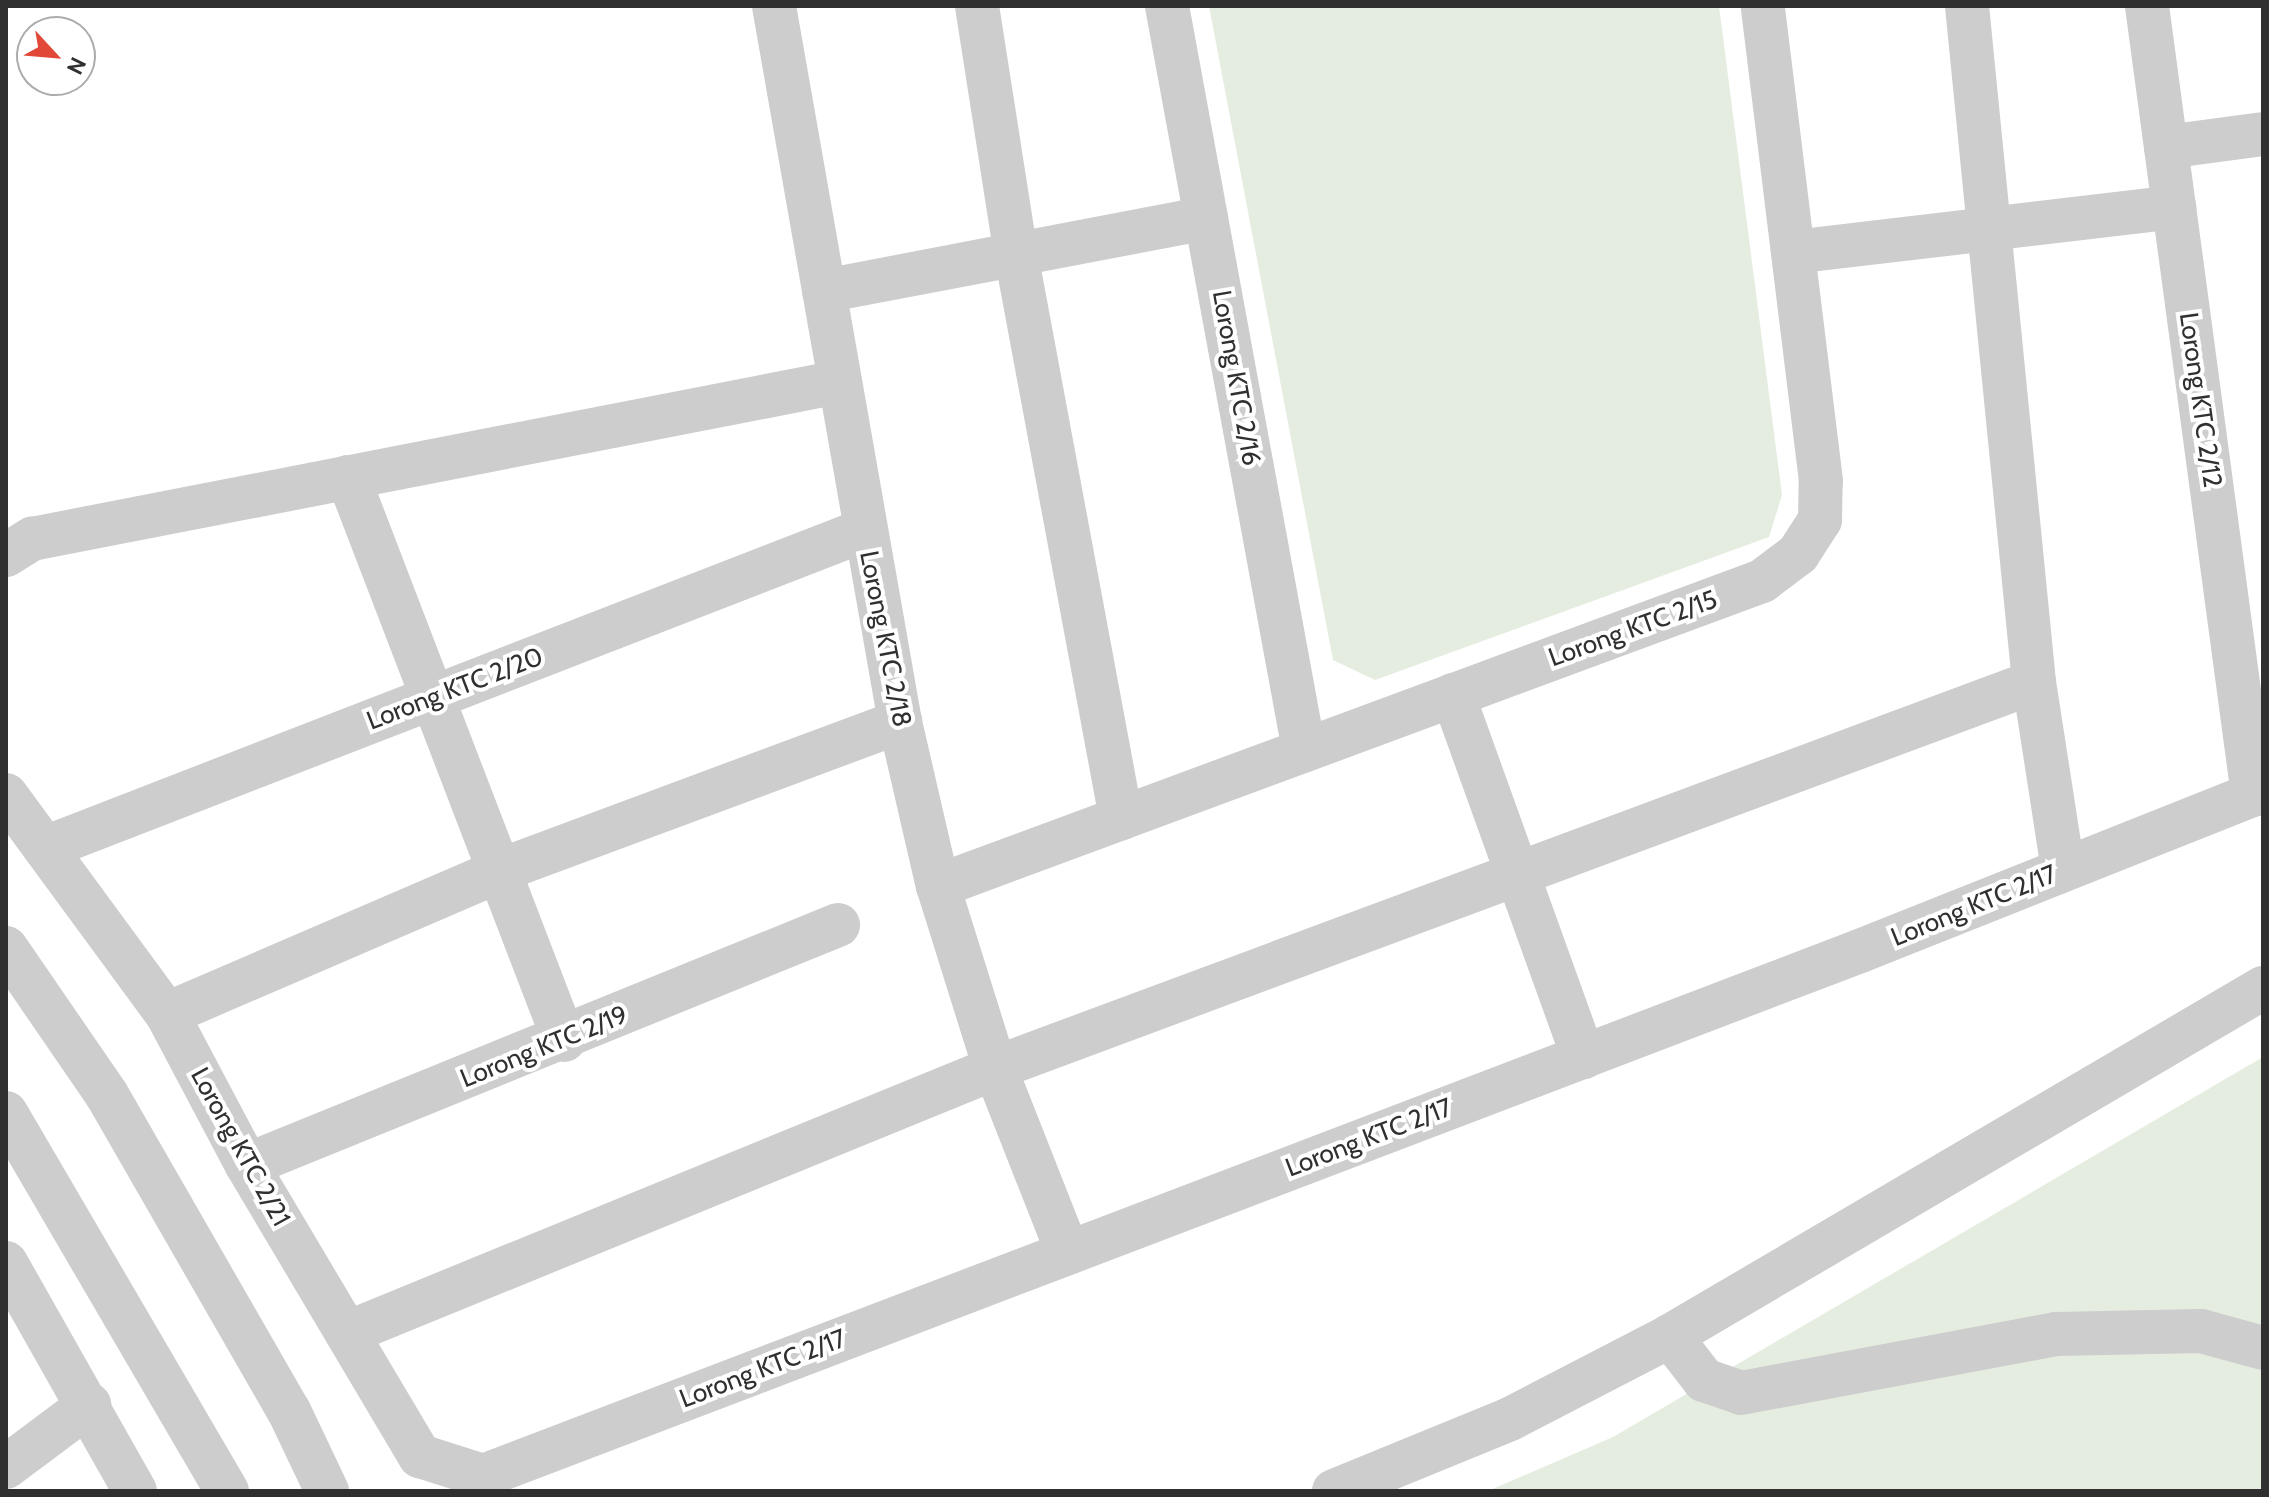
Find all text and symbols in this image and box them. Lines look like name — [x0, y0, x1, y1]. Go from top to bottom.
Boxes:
north arrow — [16, 16, 96, 96]
text: N — [61, 53, 92, 79]
street label: Lorong KTC 2/16 — [1205, 288, 1267, 468]
street label: Lorong KTC 2/12 — [2172, 310, 2228, 490]
street label: Lorong KTC 2/18 — [853, 548, 917, 730]
street label: Lorong KTC 2/15 — [1545, 584, 1721, 674]
street label: Lorong KTC 2/20 — [362, 641, 548, 737]
street label: Lorong KTC 2/17 — [1887, 859, 2061, 953]
street label: Lorong KTC 2/19 — [456, 999, 632, 1095]
street label: Lorong KTC 2/21 — [184, 1062, 296, 1232]
street label: Lorong KTC 2/17 — [1281, 1092, 1457, 1184]
street label: Lorong KTC 2/17 — [675, 1323, 851, 1415]

